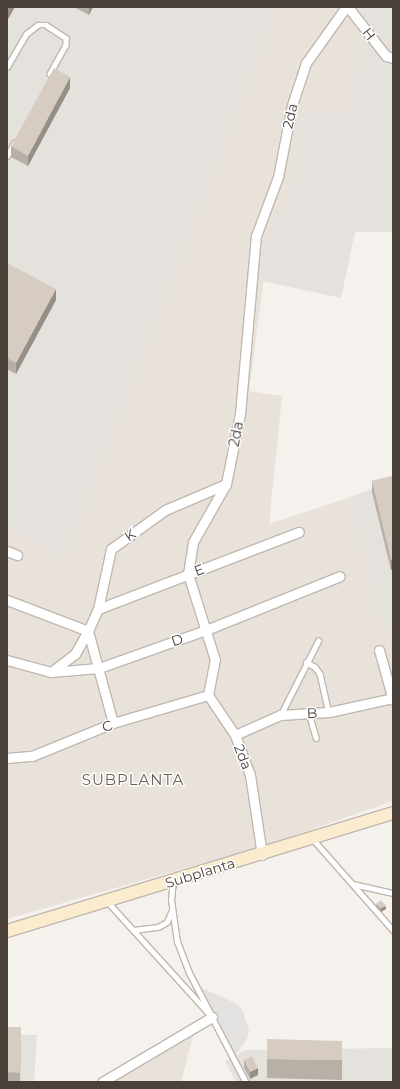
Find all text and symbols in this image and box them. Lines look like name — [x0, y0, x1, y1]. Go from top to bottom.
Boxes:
street label: H — [359, 24, 379, 44]
street label: 2da — [279, 102, 301, 130]
street label: 2da — [225, 420, 247, 448]
street label: K — [121, 525, 139, 545]
street label: E — [192, 560, 206, 580]
street label: D — [169, 630, 185, 650]
street label: B — [306, 704, 318, 722]
street label: C — [99, 716, 115, 736]
street label: 2da — [231, 742, 255, 772]
district label: SUBPLANTA — [82, 771, 184, 789]
street label: Subplanta — [163, 854, 237, 892]

